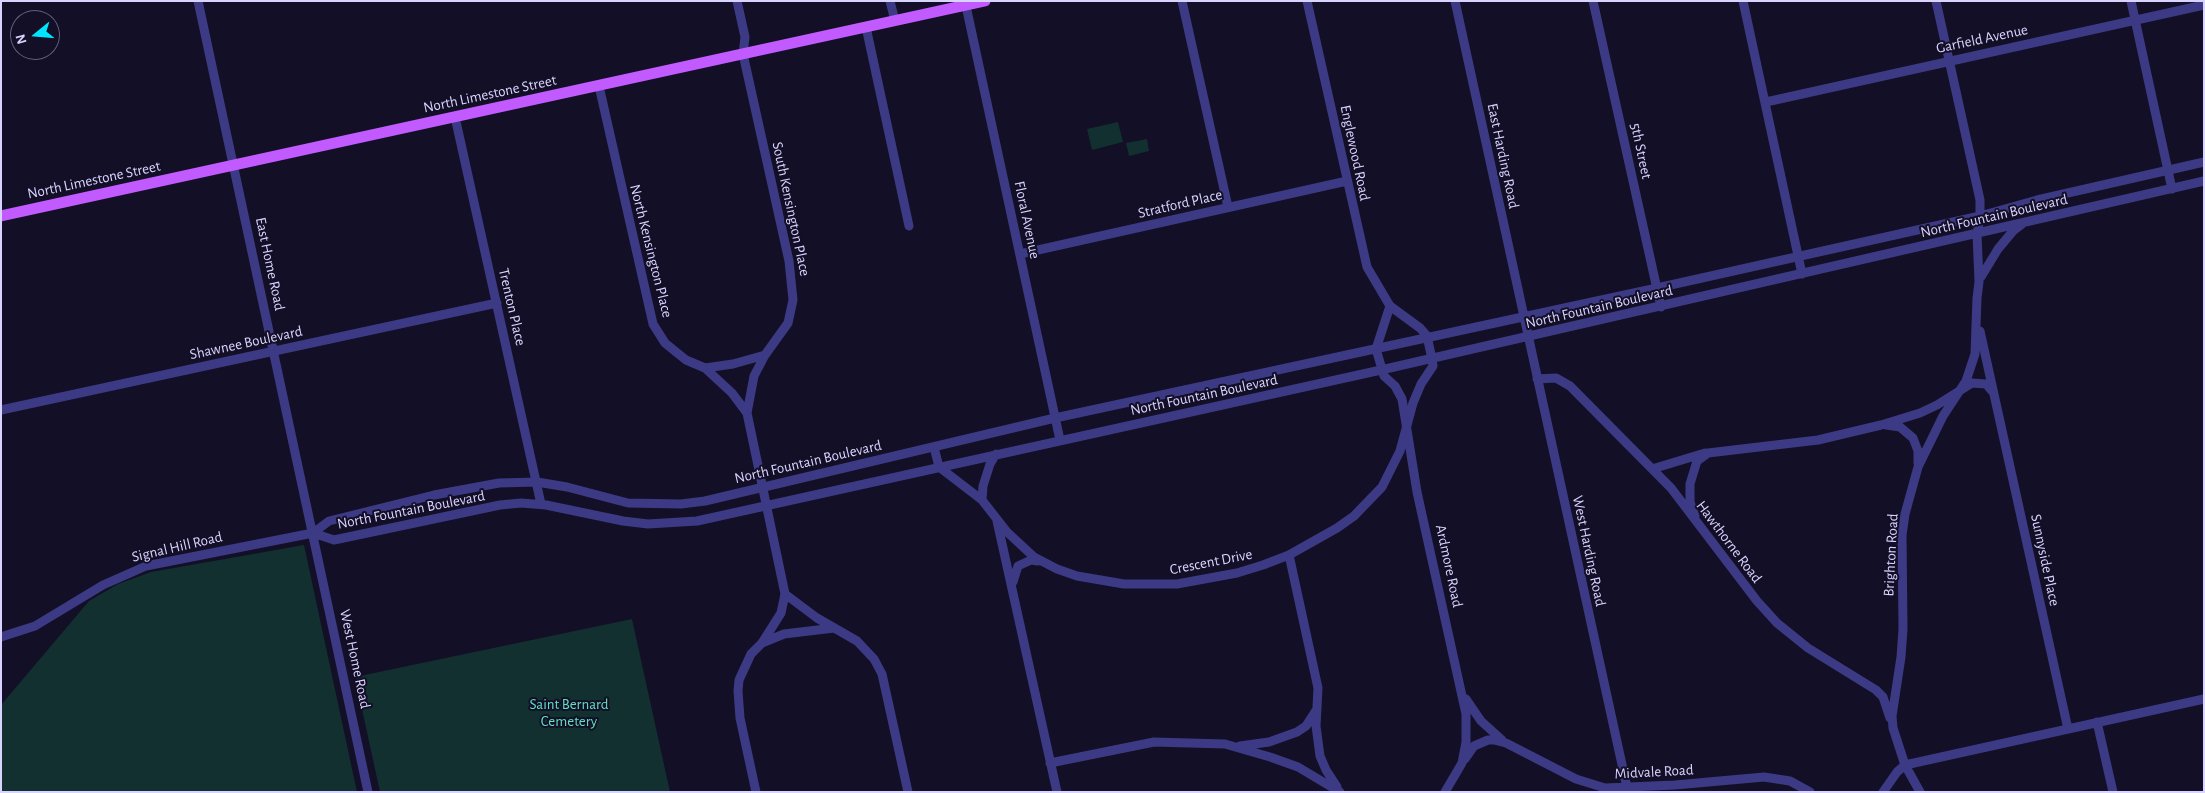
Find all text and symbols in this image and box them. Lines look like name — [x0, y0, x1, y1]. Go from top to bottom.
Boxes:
north arrow — [10, 10, 60, 60]
street label: Garfield Avenue — [1934, 20, 2030, 58]
text: N — [13, 32, 30, 46]
street label: North Limestone Street — [422, 71, 558, 117]
street label: East Harding Road — [1483, 102, 1523, 210]
street label: Englewood Road — [1336, 103, 1374, 203]
street label: 5th Street — [1626, 121, 1656, 181]
street label: South Kensington Place — [768, 140, 814, 278]
street label: North Limestone Street — [26, 157, 162, 203]
street label: Floral Avenue — [1010, 180, 1044, 260]
street label: North Kensington Place — [626, 182, 676, 320]
street label: Stratford Place — [1136, 186, 1224, 222]
street label: North Fountain Boulevard — [1919, 190, 2069, 242]
street label: East Home Road — [251, 216, 289, 312]
street label: Trenton Place — [494, 266, 530, 348]
street label: North Fountain Boulevard — [1524, 281, 1674, 333]
street label: Shawnee Boulevard — [188, 322, 304, 364]
street label: North Fountain Boulevard — [1129, 371, 1279, 419]
street label: North Fountain Boulevard — [733, 436, 883, 488]
street label: North Fountain Boulevard — [336, 487, 486, 533]
street label: West Harding Road — [1568, 494, 1610, 608]
street label: Hawthorne Road — [1692, 497, 1766, 587]
street label: Sunnyside Place — [2026, 512, 2064, 608]
street label: Brighton Road — [1880, 513, 1902, 597]
street label: Ardmore Road — [1431, 523, 1467, 609]
street label: Signal Hill Road — [130, 528, 224, 566]
street label: Crescent Drive — [1168, 545, 1254, 579]
street label: West Home Road — [336, 608, 374, 710]
park label: Saint Bernard Cemetery — [529, 695, 609, 730]
street label: Midvale Road — [1614, 761, 1694, 783]

